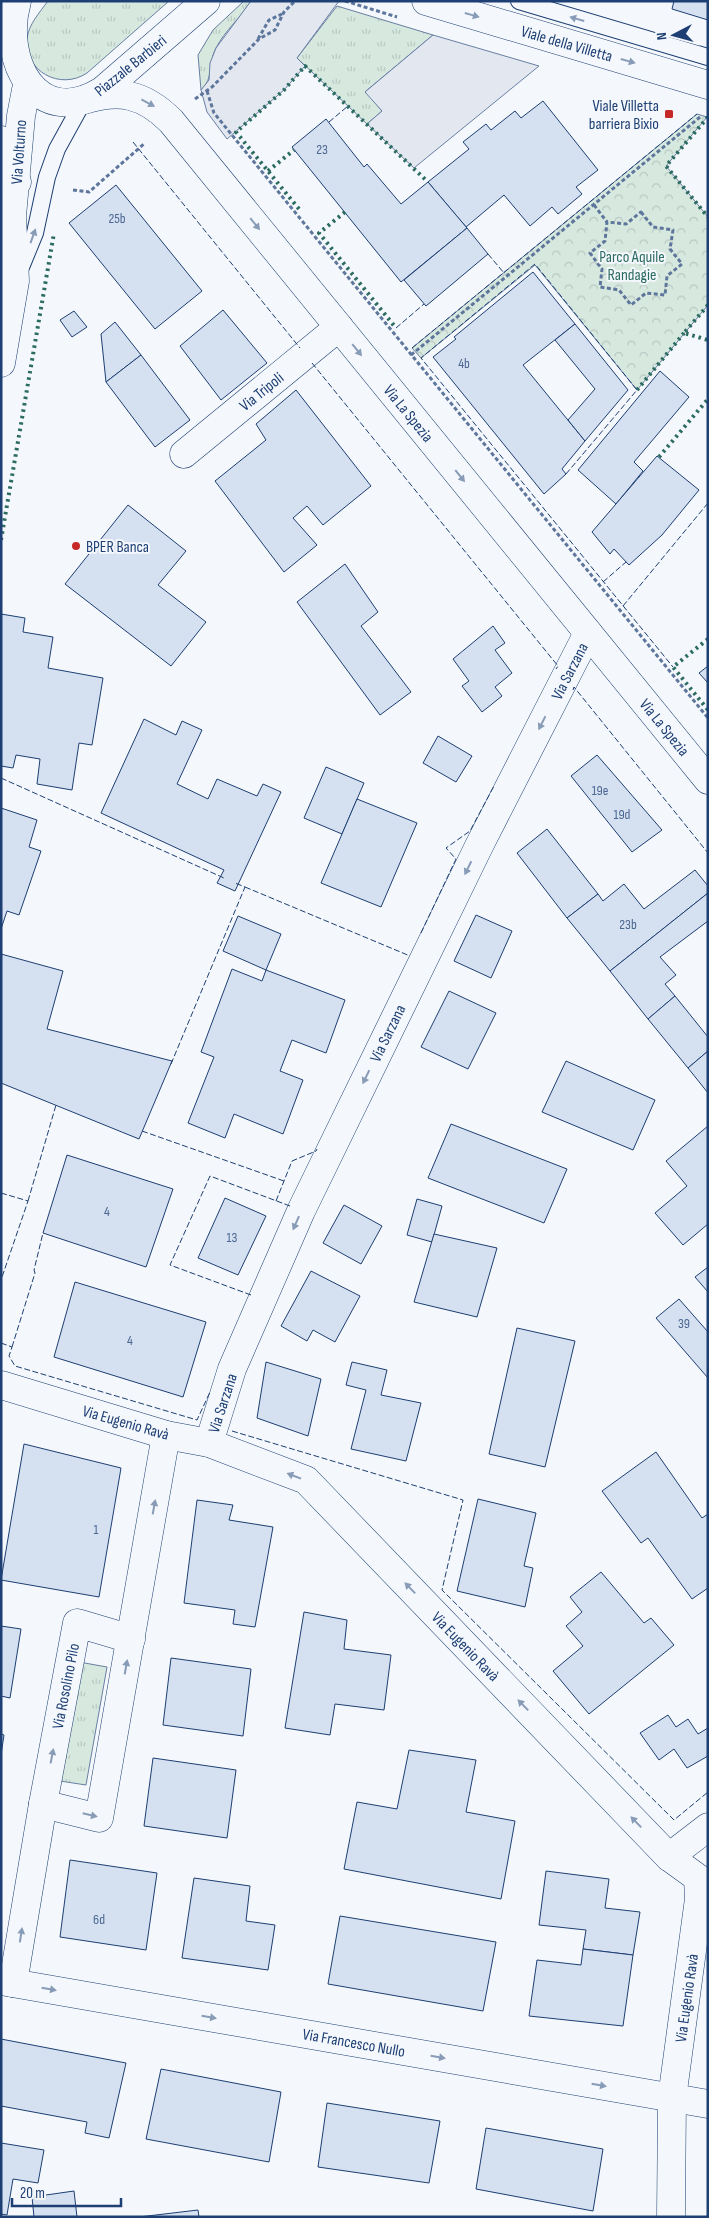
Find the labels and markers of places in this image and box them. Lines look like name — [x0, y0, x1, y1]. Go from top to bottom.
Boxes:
place label: Viale Villetta barriera Bixio — [589, 97, 659, 134]
marker: Viale Villetta barriera Bixio — [663, 108, 675, 120]
place label: BPER Banca — [86, 538, 149, 557]
marker: BPER Banca — [70, 540, 82, 552]

